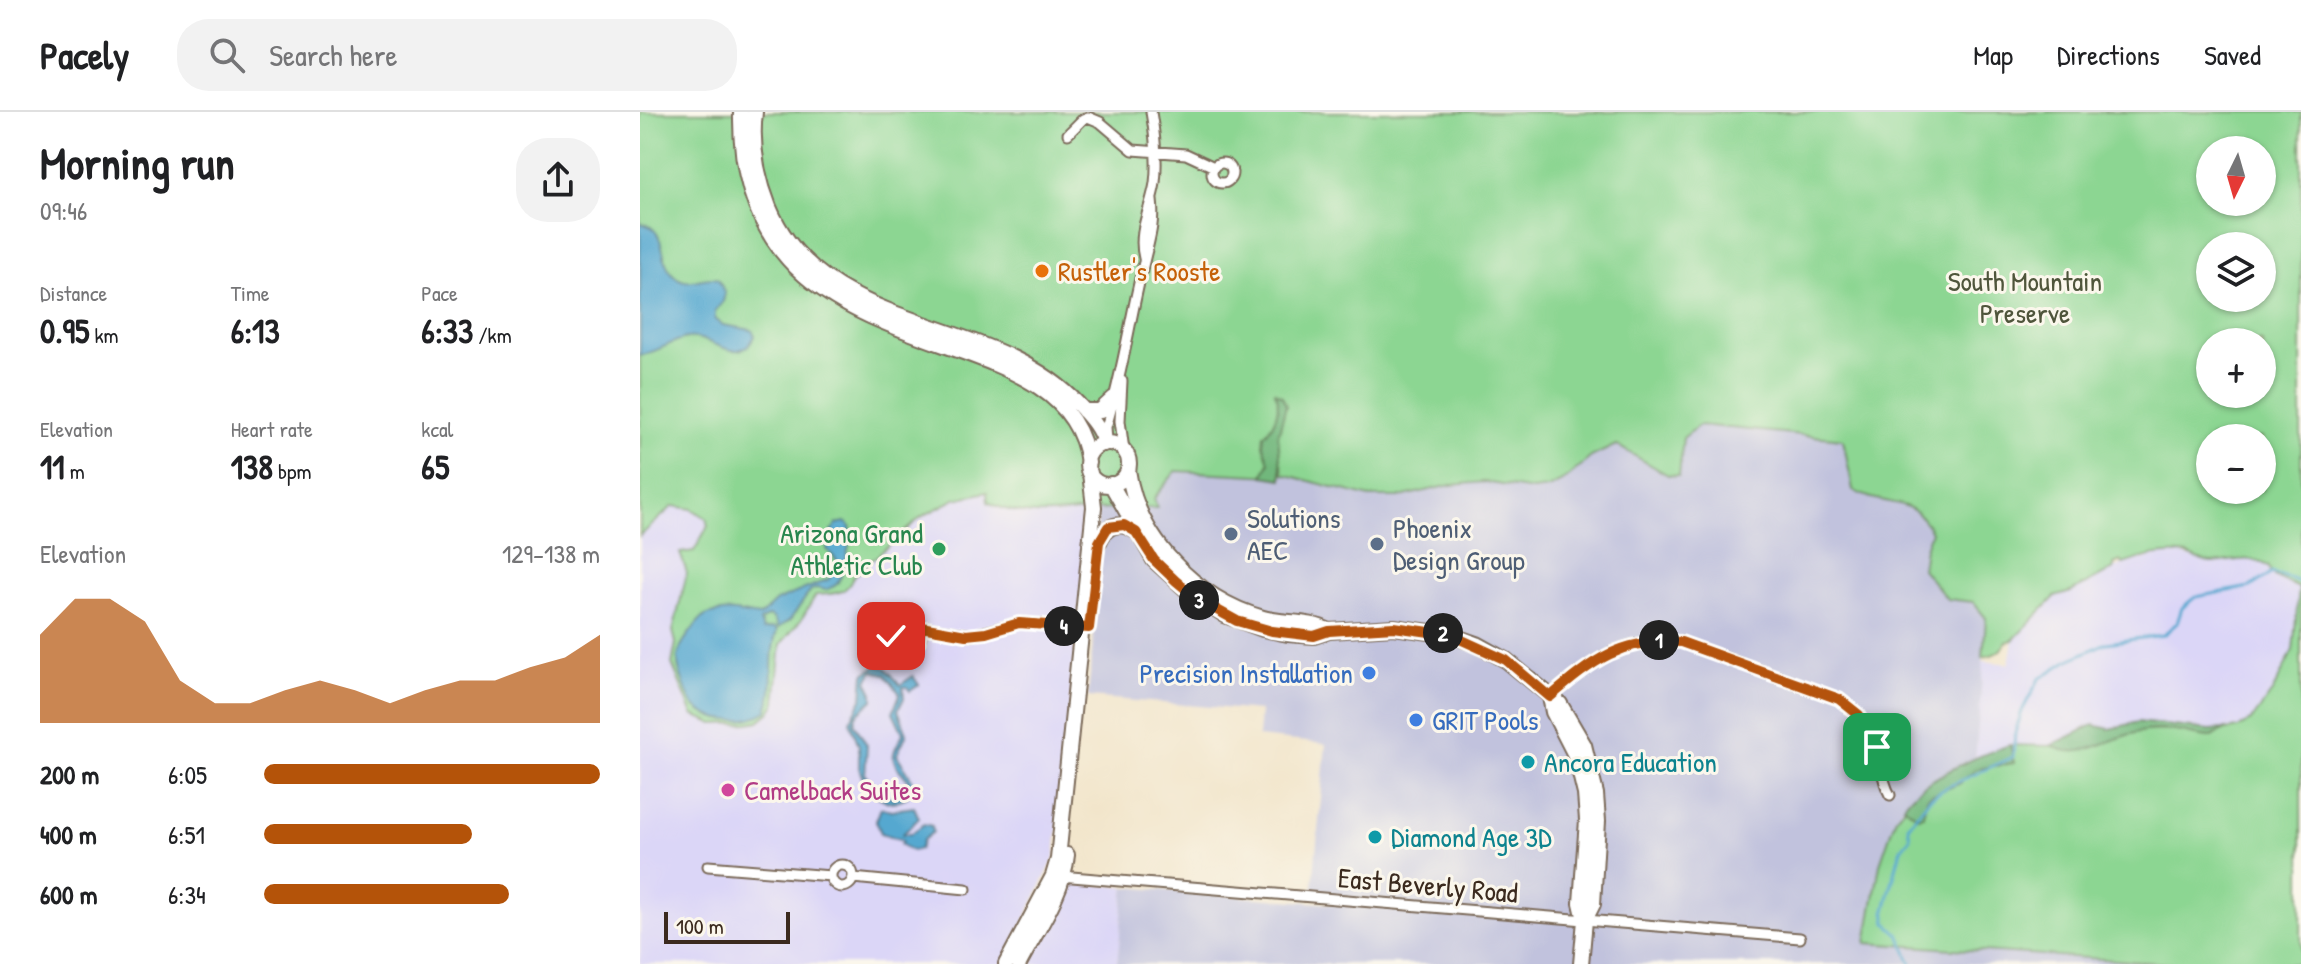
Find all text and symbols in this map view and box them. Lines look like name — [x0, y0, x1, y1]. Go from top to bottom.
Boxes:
search box — [177, 19, 737, 91]
text: Pacely — [40, 29, 129, 81]
icon: search — [205, 33, 249, 77]
text: Search here — [269, 35, 397, 75]
text: Map — [1973, 36, 2013, 74]
text: Directions — [2057, 36, 2160, 74]
text: Saved — [2204, 36, 2261, 74]
text: Morning run — [40, 133, 235, 193]
north arrow — [2196, 136, 2276, 216]
map controls — [2196, 136, 2276, 504]
button: share — [516, 138, 600, 222]
text: 09:46 — [40, 193, 87, 228]
button: layers — [2196, 232, 2276, 312]
place label: Rustler's Rooste — [1058, 252, 1220, 290]
marker: Rustler's Rooste — [1033, 262, 1051, 280]
park label: South Mountain Preserve — [1948, 262, 2102, 332]
text: Distance — [40, 278, 107, 308]
text: Time — [231, 278, 270, 308]
text: Pace — [421, 278, 458, 308]
text: 0.95 — [40, 308, 89, 354]
text: 6:13 — [231, 308, 280, 354]
text: 6:33 — [421, 308, 473, 354]
text: km — [89, 320, 119, 350]
text: /km — [473, 320, 512, 350]
button: + — [2196, 328, 2276, 408]
text: Elevation — [40, 414, 113, 444]
text: Heart rate — [231, 414, 313, 444]
text: kcal — [421, 414, 453, 444]
button: − — [2196, 424, 2276, 504]
text: 11 — [40, 444, 65, 490]
text: 138 — [231, 444, 273, 490]
text: 65 — [421, 444, 449, 490]
text: m — [65, 456, 85, 486]
text: bpm — [273, 456, 311, 486]
place label: Solutions AEC — [1247, 499, 1340, 569]
place label: Phoenix Design Group — [1393, 509, 1525, 579]
place label: Arizona Grand Athletic Club — [780, 514, 923, 584]
marker: Solutions AEC — [1222, 525, 1240, 543]
marker: Phoenix Design Group — [1368, 535, 1386, 553]
text: Elevation — [40, 536, 126, 571]
text: 129–138 m — [502, 536, 600, 571]
marker: Arizona Grand Athletic Club — [930, 540, 948, 558]
pin: 3 — [1179, 580, 1219, 620]
text: 3 — [1194, 585, 1204, 615]
pin — [857, 602, 925, 670]
pin: 4 — [1044, 606, 1084, 646]
text: 4 — [1060, 611, 1068, 641]
pin: 2 — [1423, 613, 1463, 653]
icon: check — [869, 614, 913, 658]
text: 2 — [1438, 618, 1448, 648]
pin: 1 — [1639, 620, 1679, 660]
text: 1 — [1655, 625, 1663, 655]
place label: Precision Installation — [1140, 654, 1353, 692]
marker: Precision Installation — [1360, 664, 1378, 682]
place label: GRIT Pools — [1432, 701, 1539, 739]
marker: GRIT Pools — [1407, 711, 1425, 729]
pin — [1843, 713, 1911, 781]
icon: arrive — [1855, 725, 1899, 769]
place label: Ancora Education — [1544, 743, 1717, 781]
marker: Ancora Education — [1519, 753, 1537, 771]
text: 200 m — [40, 757, 99, 792]
text: 6:05 — [168, 757, 207, 792]
place label: Camelback Suites — [744, 771, 921, 809]
marker: Camelback Suites — [719, 781, 737, 799]
text: 400 m — [40, 817, 97, 852]
text: 6:51 — [168, 817, 205, 852]
place label: Diamond Age 3D — [1391, 818, 1552, 856]
marker: Diamond Age 3D — [1366, 828, 1384, 846]
street label: East Beverly Road — [1337, 858, 1520, 912]
text: 600 m — [40, 877, 97, 912]
text: 6:34 — [168, 877, 206, 912]
scale bar — [664, 908, 790, 944]
text: 100 m — [676, 911, 724, 941]

